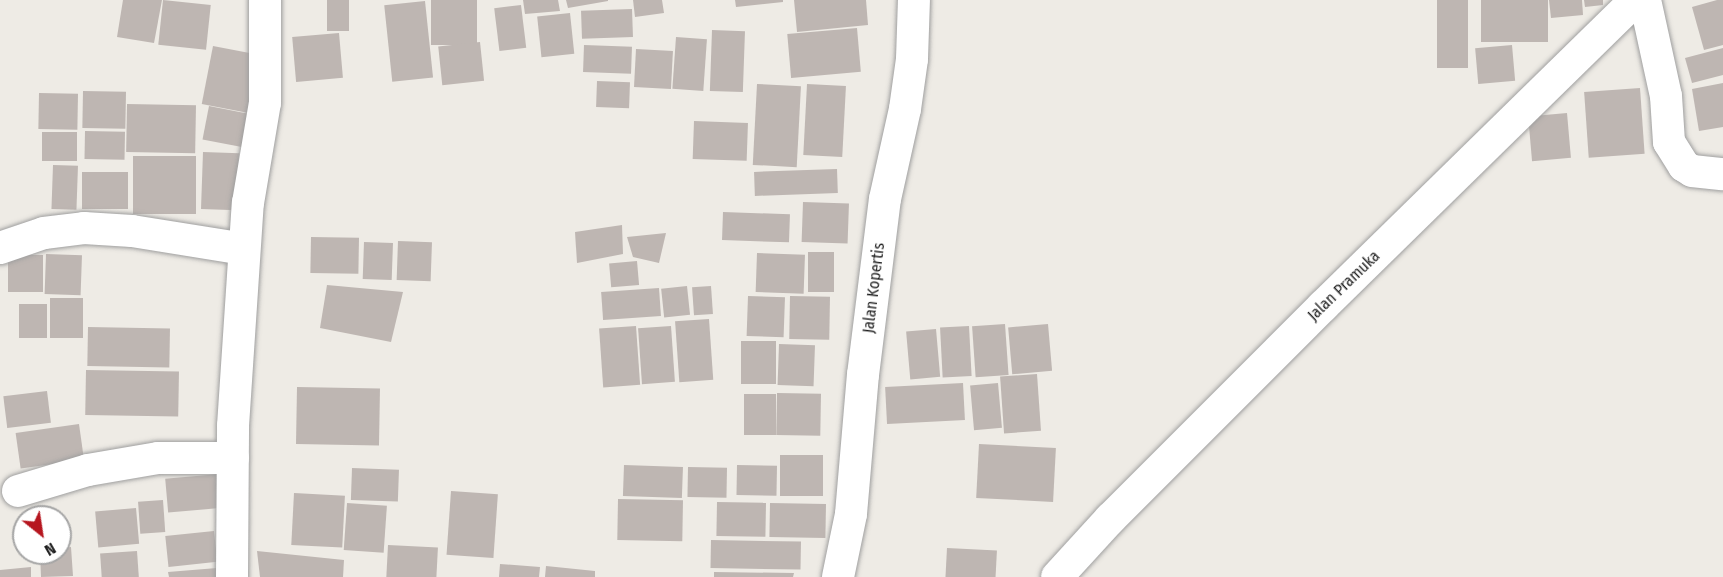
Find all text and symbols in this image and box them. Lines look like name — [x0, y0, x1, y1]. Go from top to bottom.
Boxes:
street label: Jalan Kopertis — [859, 242, 889, 334]
street label: Jalan Pramuka — [1304, 247, 1384, 325]
north arrow — [12, 505, 72, 565]
text: N — [41, 539, 59, 560]

